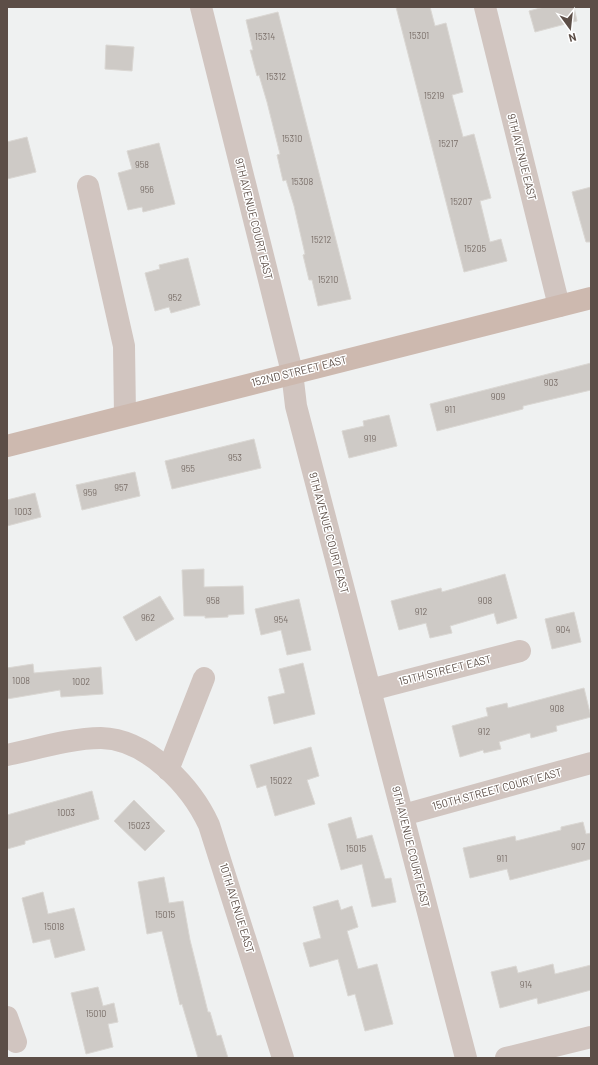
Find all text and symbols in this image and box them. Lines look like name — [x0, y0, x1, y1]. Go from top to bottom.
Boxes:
north arrow — [550, 8, 590, 48]
house number: 15301 — [409, 30, 429, 41]
house number: 15314 — [255, 31, 275, 42]
text: N — [567, 31, 578, 45]
house number: 15312 — [266, 71, 286, 82]
house number: 15219 — [424, 90, 444, 101]
street label: 9TH AVENUE EAST — [505, 112, 540, 202]
house number: 15310 — [282, 133, 302, 144]
house number: 15217 — [438, 138, 459, 149]
street label: 9TH AVENUE COURT EAST — [233, 157, 276, 281]
house number: 958 — [135, 159, 149, 170]
house number: 15308 — [291, 176, 313, 187]
house number: 956 — [140, 184, 154, 195]
house number: 15207 — [450, 196, 473, 207]
house number: 15212 — [311, 234, 331, 245]
house number: 15205 — [464, 243, 487, 254]
house number: 15210 — [318, 274, 338, 285]
house number: 952 — [168, 292, 182, 303]
street label: 152ND STREET EAST — [250, 352, 348, 389]
house number: 903 — [544, 377, 559, 388]
house number: 909 — [491, 391, 506, 402]
house number: 911 — [445, 404, 455, 415]
house number: 919 — [364, 433, 376, 444]
house number: 953 — [228, 452, 242, 463]
house number: 955 — [181, 463, 195, 474]
street label: 9TH AVENUE COURT EAST — [307, 471, 352, 595]
house number: 957 — [114, 482, 129, 493]
house number: 959 — [83, 487, 97, 498]
house number: 1003 — [14, 506, 32, 517]
house number: 958 — [206, 595, 220, 606]
house number: 908 — [478, 595, 493, 606]
house number: 912 — [415, 606, 427, 617]
house number: 962 — [141, 612, 155, 623]
house number: 954 — [274, 614, 288, 625]
house number: 904 — [556, 624, 570, 635]
street label: 151TH STREET EAST — [397, 652, 493, 687]
house number: 1008 — [12, 675, 30, 686]
house number: 1002 — [72, 676, 90, 687]
house number: 908 — [550, 703, 565, 714]
house number: 912 — [478, 726, 490, 737]
street label: 150TH STREET COURT EAST — [431, 765, 563, 812]
house number: 15022 — [270, 775, 292, 786]
street label: 9TH AVENUE COURT EAST — [390, 785, 433, 909]
house number: 1003 — [57, 807, 75, 818]
house number: 15023 — [128, 820, 150, 831]
house number: 907 — [571, 841, 586, 852]
house number: 15015 — [346, 843, 367, 854]
house number: 911 — [497, 853, 507, 864]
street label: 10TH AVENUE EAST — [218, 861, 257, 955]
house number: 15015 — [155, 909, 176, 920]
house number: 15018 — [44, 921, 65, 932]
house number: 914 — [520, 979, 532, 990]
house number: 15010 — [86, 1008, 106, 1019]

